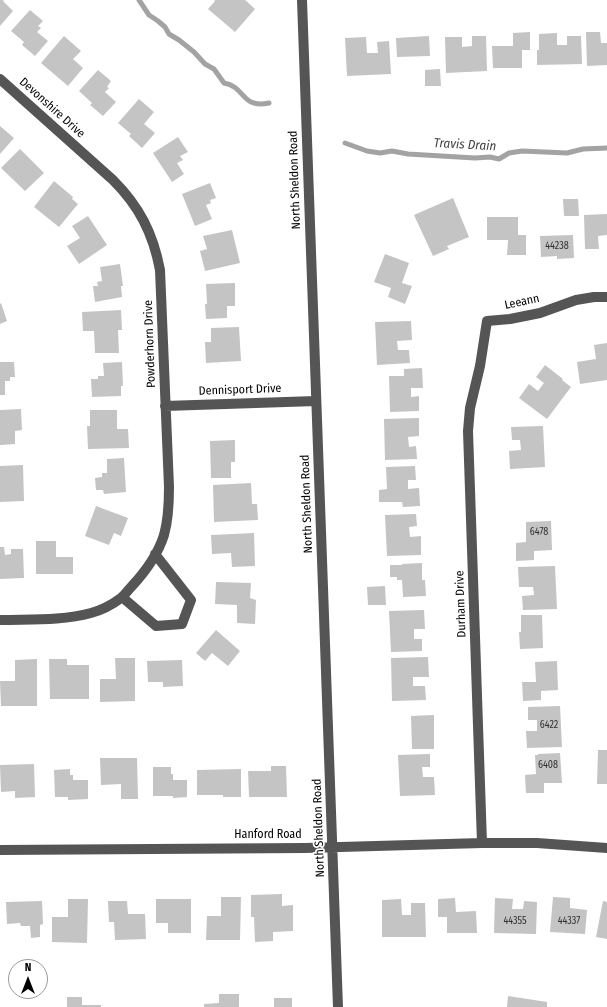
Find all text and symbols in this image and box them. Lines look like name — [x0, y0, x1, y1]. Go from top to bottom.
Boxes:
street label: Devonshire Drive — [16, 75, 88, 141]
street label: North Sheldon Road — [286, 130, 304, 230]
water label: Travis Drain — [433, 136, 497, 154]
house number: 44238 — [545, 240, 569, 252]
street label: Leeann — [503, 291, 541, 313]
street label: Powderhorn Drive — [141, 300, 159, 388]
street label: Dennisport Drive — [198, 381, 282, 399]
street label: North Sheldon Road — [298, 454, 316, 554]
house number: 6478 — [530, 526, 548, 538]
street label: Durham Drive — [453, 570, 469, 638]
house number: 6422 — [540, 719, 558, 731]
house number: 6408 — [538, 759, 558, 771]
street label: North Sheldon Road — [310, 778, 328, 878]
street label: Hanford Road — [234, 828, 302, 842]
house number: 44355 — [503, 915, 527, 927]
house number: 44337 — [558, 915, 580, 927]
north arrow — [8, 959, 48, 999]
text: N — [25, 961, 31, 974]

